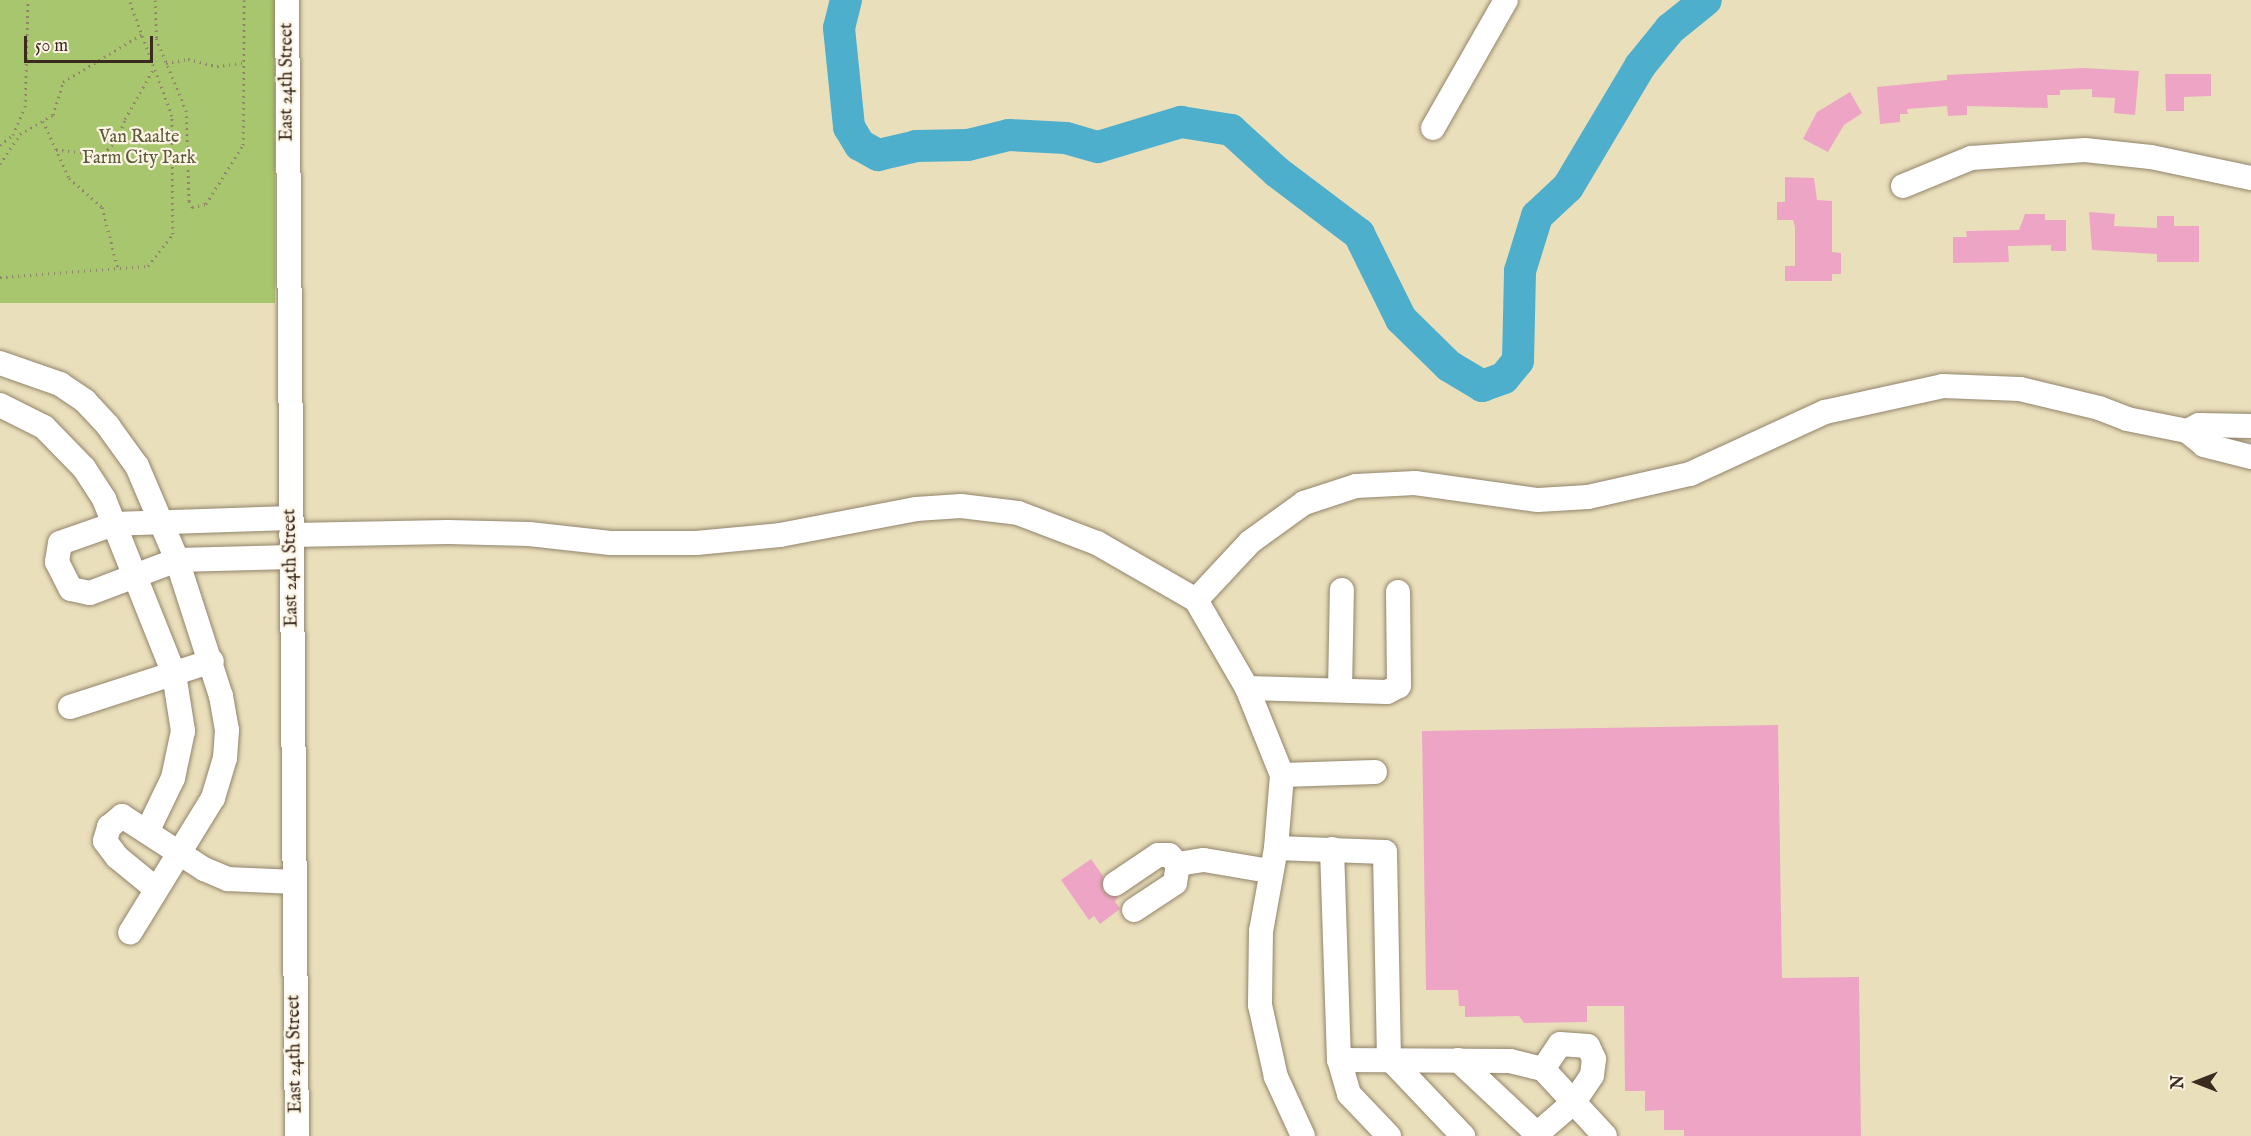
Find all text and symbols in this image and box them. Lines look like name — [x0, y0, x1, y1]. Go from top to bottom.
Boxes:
street label: East 24th Street — [277, 23, 299, 141]
scale bar — [27, 24, 156, 62]
text: 50 m — [35, 35, 68, 58]
park label: Van Raalte Farm City Park — [82, 128, 196, 170]
street label: East 24th Street — [280, 509, 304, 627]
street label: East 24th Street — [284, 995, 308, 1113]
north arrow — [2167, 1052, 2227, 1112]
text: N — [2169, 1075, 2189, 1089]

